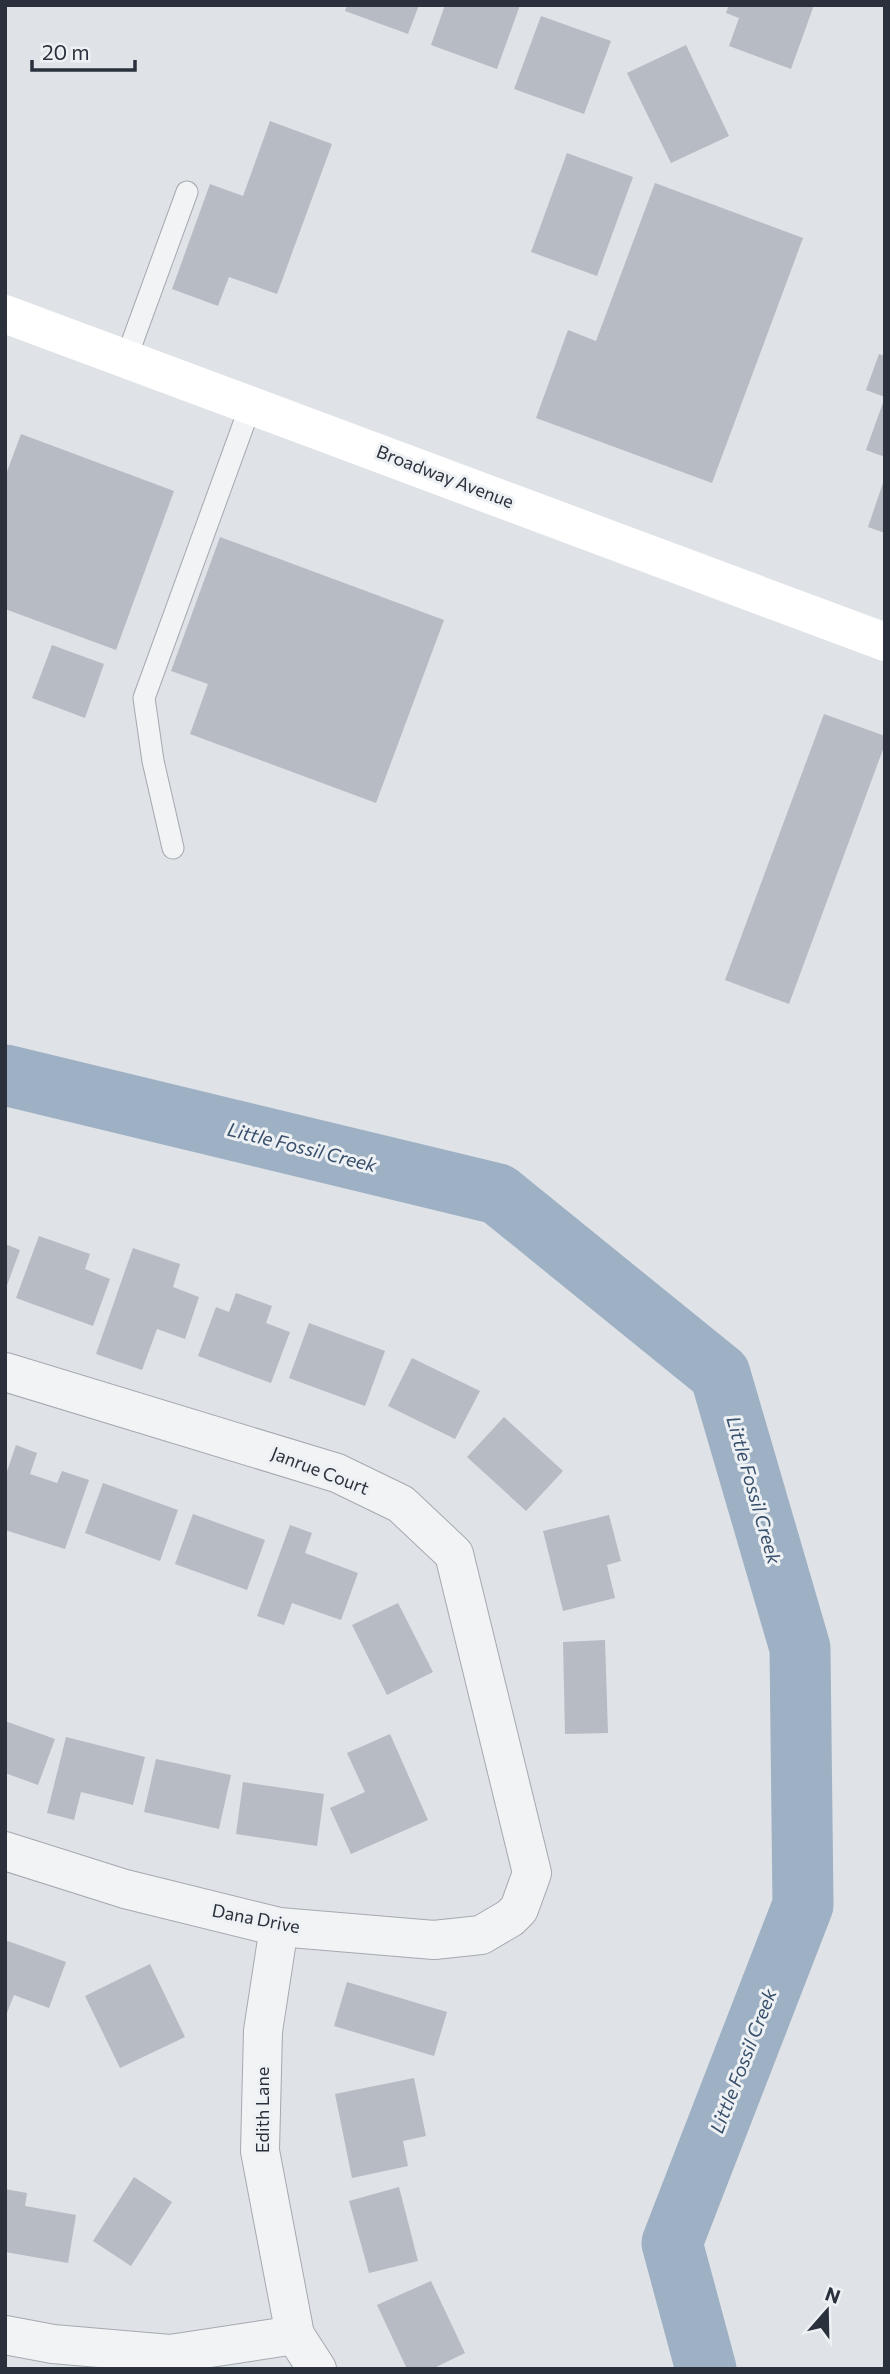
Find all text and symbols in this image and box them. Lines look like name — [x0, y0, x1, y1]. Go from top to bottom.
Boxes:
scale bar — [32, 28, 135, 72]
text: 20 m — [42, 39, 90, 64]
street label: Broadway Avenue — [374, 440, 517, 512]
water label: Little Fossil Creek — [225, 1117, 380, 1176]
water label: Little Fossil Creek — [722, 1413, 787, 1567]
street label: Janrue Court — [268, 1441, 372, 1499]
street label: Dana Drive — [210, 1899, 302, 1937]
water label: Little Fossil Creek — [704, 1985, 781, 2136]
street label: Edith Lane — [251, 2067, 273, 2153]
north arrow — [792, 2276, 862, 2346]
text: N — [822, 2281, 844, 2308]

